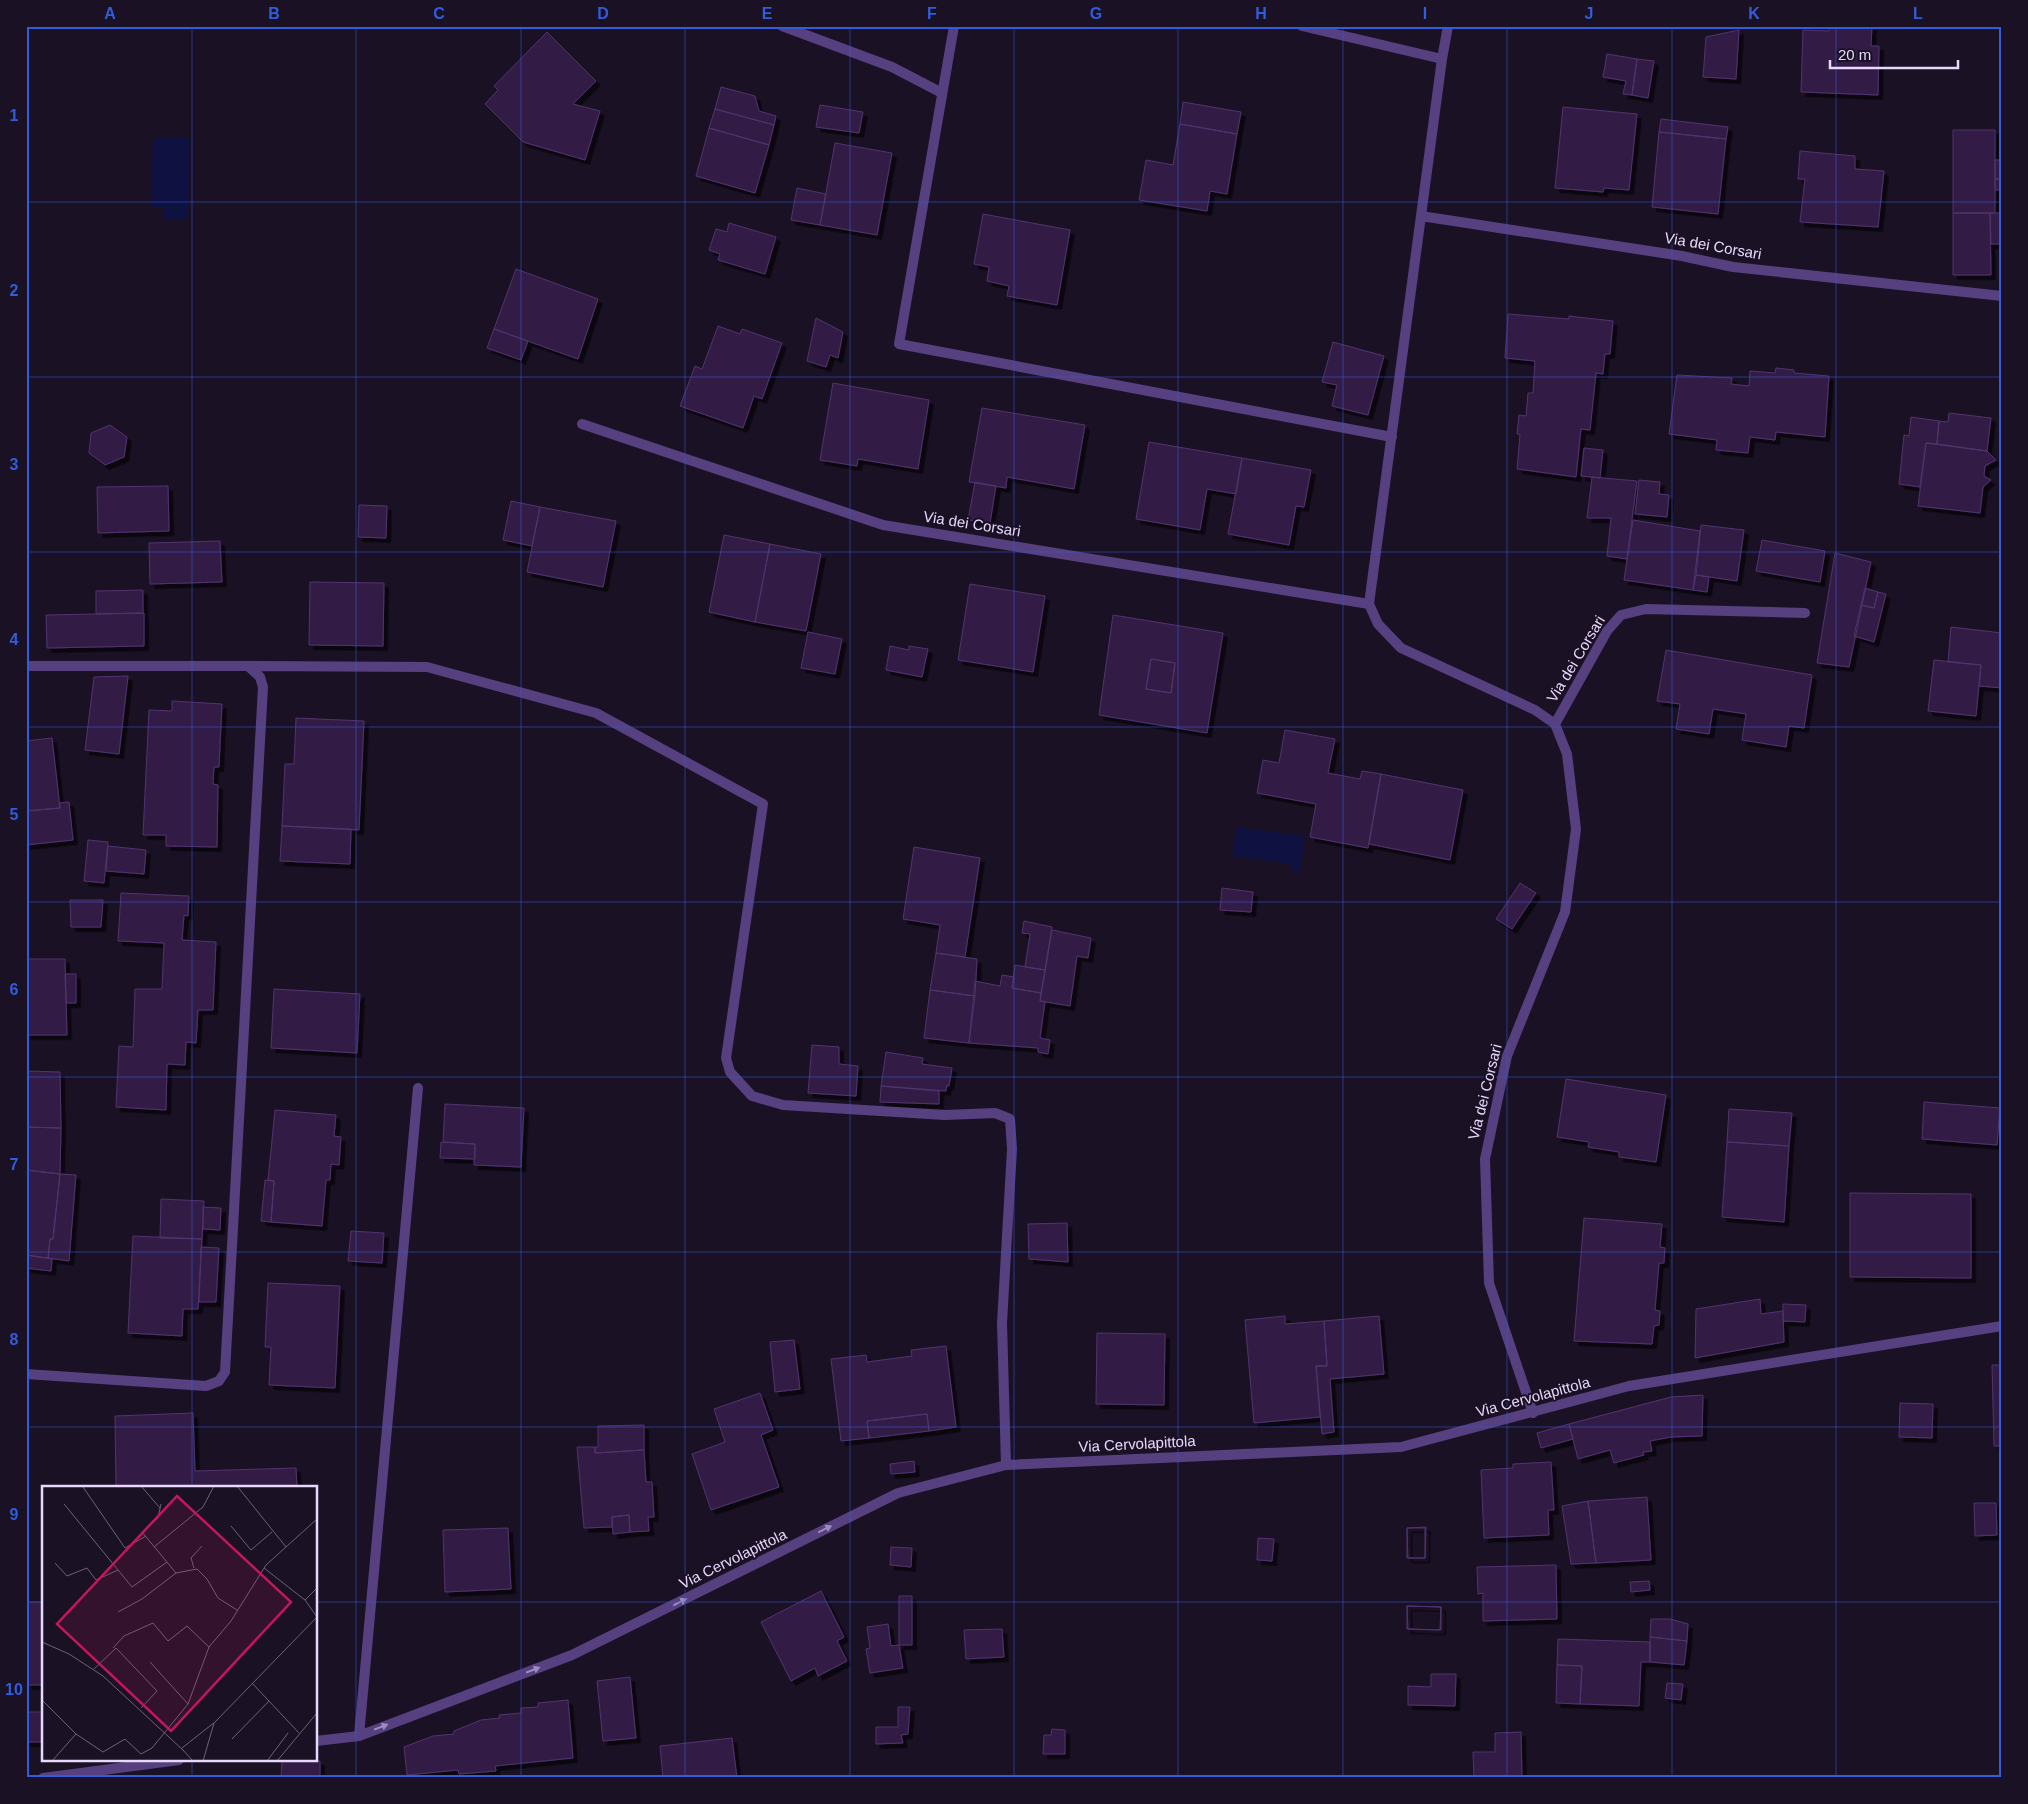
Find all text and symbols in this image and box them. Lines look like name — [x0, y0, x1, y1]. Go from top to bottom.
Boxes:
text: A — [104, 5, 116, 22]
text: B — [268, 5, 280, 22]
text: C — [433, 5, 445, 22]
text: D — [597, 5, 609, 22]
text: E — [762, 5, 773, 22]
text: F — [927, 5, 937, 22]
text: G — [1090, 5, 1102, 22]
text: H — [1255, 5, 1267, 22]
text: I — [1423, 5, 1427, 22]
text: J — [1585, 5, 1593, 22]
text: K — [1748, 5, 1760, 22]
text: L — [1913, 5, 1923, 22]
scale bar — [1830, 38, 1958, 70]
text: 20 m — [1838, 46, 1871, 63]
text: 1 — [10, 107, 19, 124]
street label: Via dei Corsari — [1663, 229, 1763, 262]
text: 2 — [10, 282, 19, 299]
text: 3 — [10, 456, 19, 473]
street label: Via dei Corsari — [922, 507, 1022, 540]
street label: Via dei Corsari — [1543, 612, 1608, 705]
text: 4 — [10, 631, 19, 648]
text: 5 — [10, 806, 19, 823]
text: 6 — [10, 981, 19, 998]
street label: Via dei Corsari — [1464, 1042, 1505, 1142]
text: 7 — [10, 1156, 19, 1173]
text: 8 — [10, 1331, 19, 1348]
street label: Via Cervolapittola — [1474, 1373, 1592, 1420]
street label: Via Cervolapittola — [1078, 1432, 1197, 1455]
inset map — [42, 1486, 318, 1762]
text: 9 — [10, 1506, 19, 1523]
street label: Via Cervolapittola — [676, 1525, 790, 1592]
one-way arrow — [818, 1525, 833, 1534]
one-way arrow — [673, 1598, 687, 1606]
one-way arrow — [526, 1666, 541, 1674]
text: 10 — [5, 1681, 23, 1698]
one-way arrow — [373, 1723, 388, 1730]

